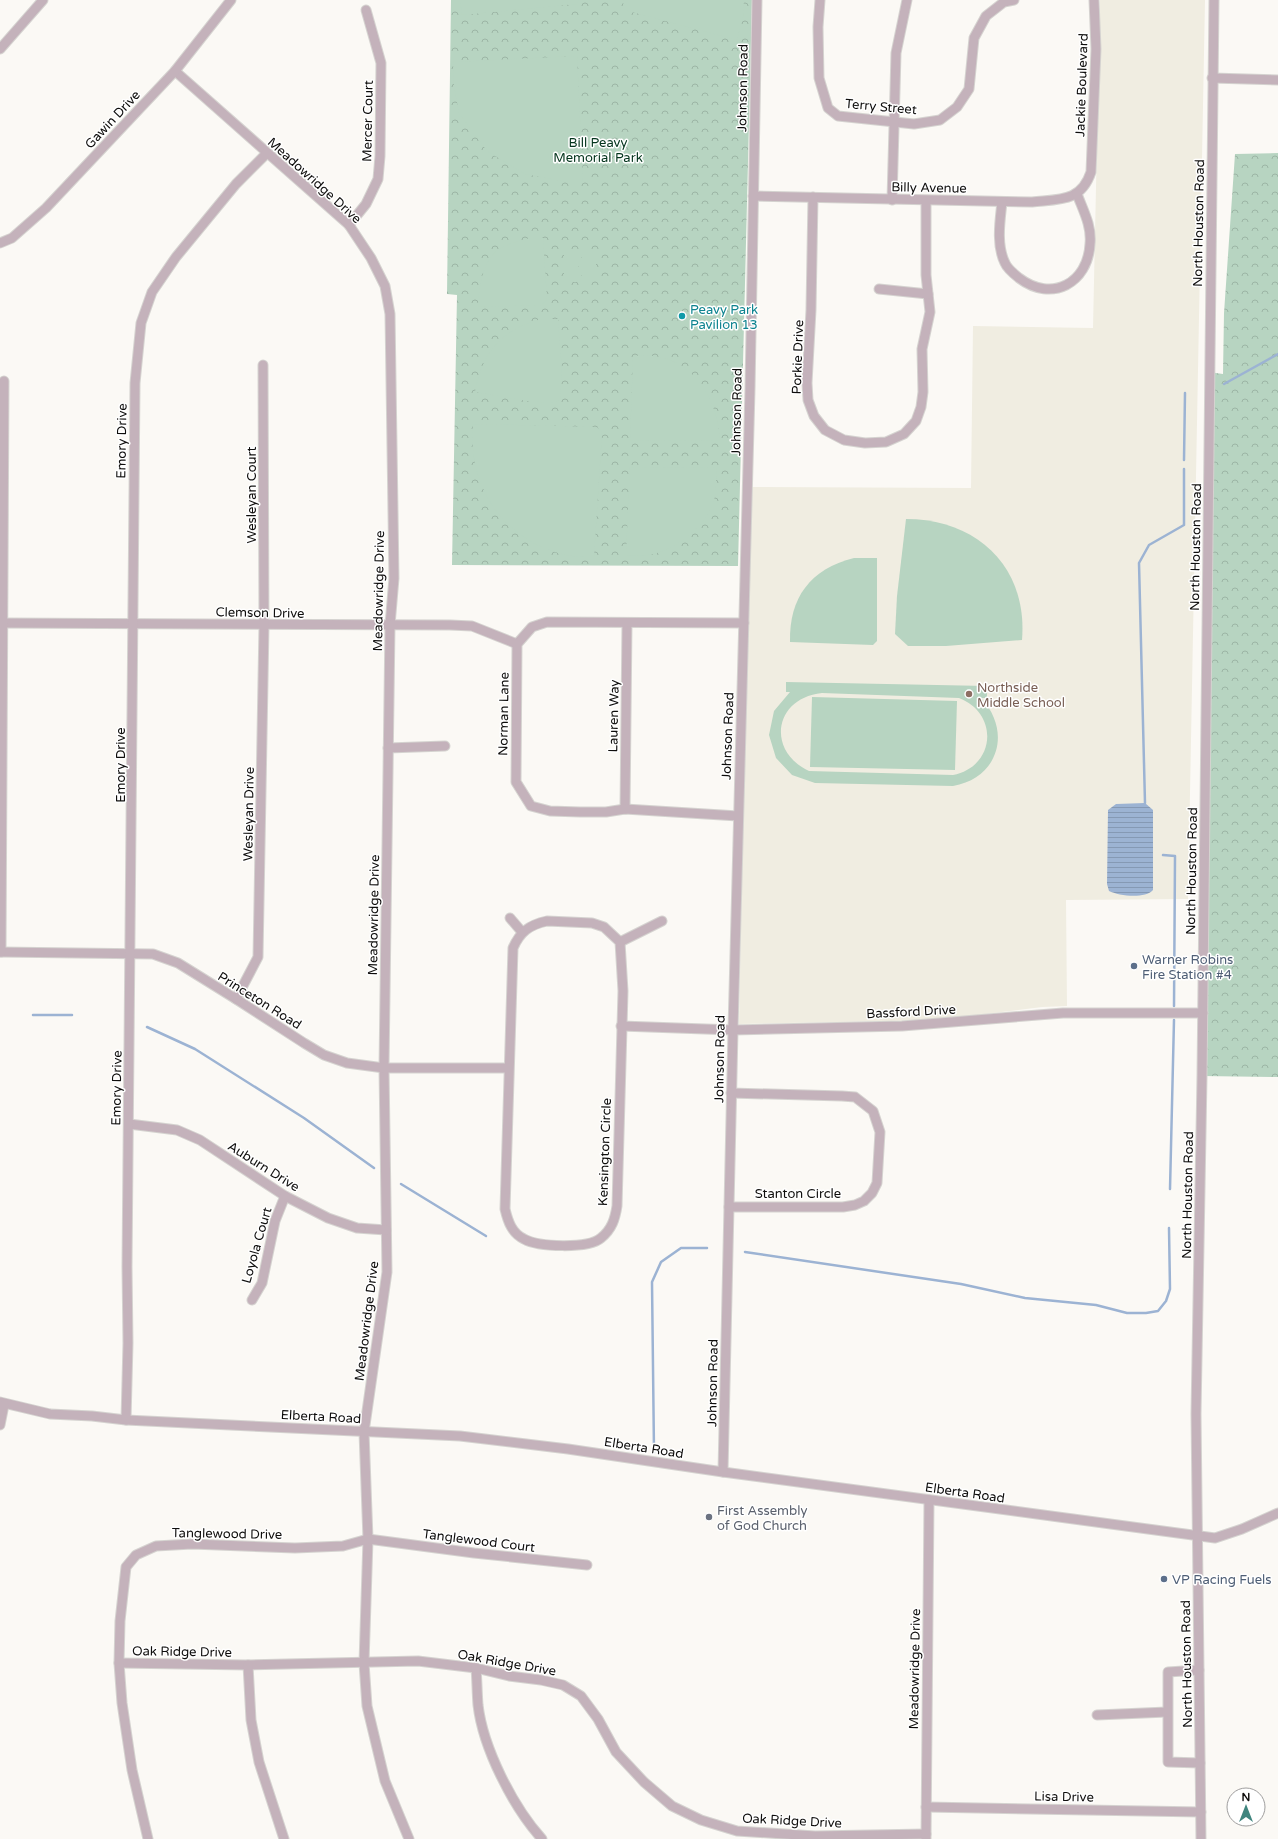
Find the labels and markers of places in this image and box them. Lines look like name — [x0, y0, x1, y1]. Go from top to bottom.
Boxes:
place label: Peavy Park Pavilion 13 — [690, 302, 758, 333]
marker: Peavy Park Pavilion 13 — [677, 311, 687, 321]
place label: Northside Middle School — [977, 680, 1065, 711]
marker: Northside Middle School — [964, 689, 974, 699]
place label: Warner Robins Fire Station #4 — [1142, 952, 1233, 983]
marker: Warner Robins Fire Station #4 — [1129, 961, 1139, 971]
place label: First Assembly of God Church — [717, 1503, 807, 1534]
marker: First Assembly of God Church — [704, 1512, 714, 1522]
place label: VP Racing Fuels — [1172, 1572, 1272, 1588]
marker: VP Racing Fuels — [1159, 1574, 1169, 1584]

